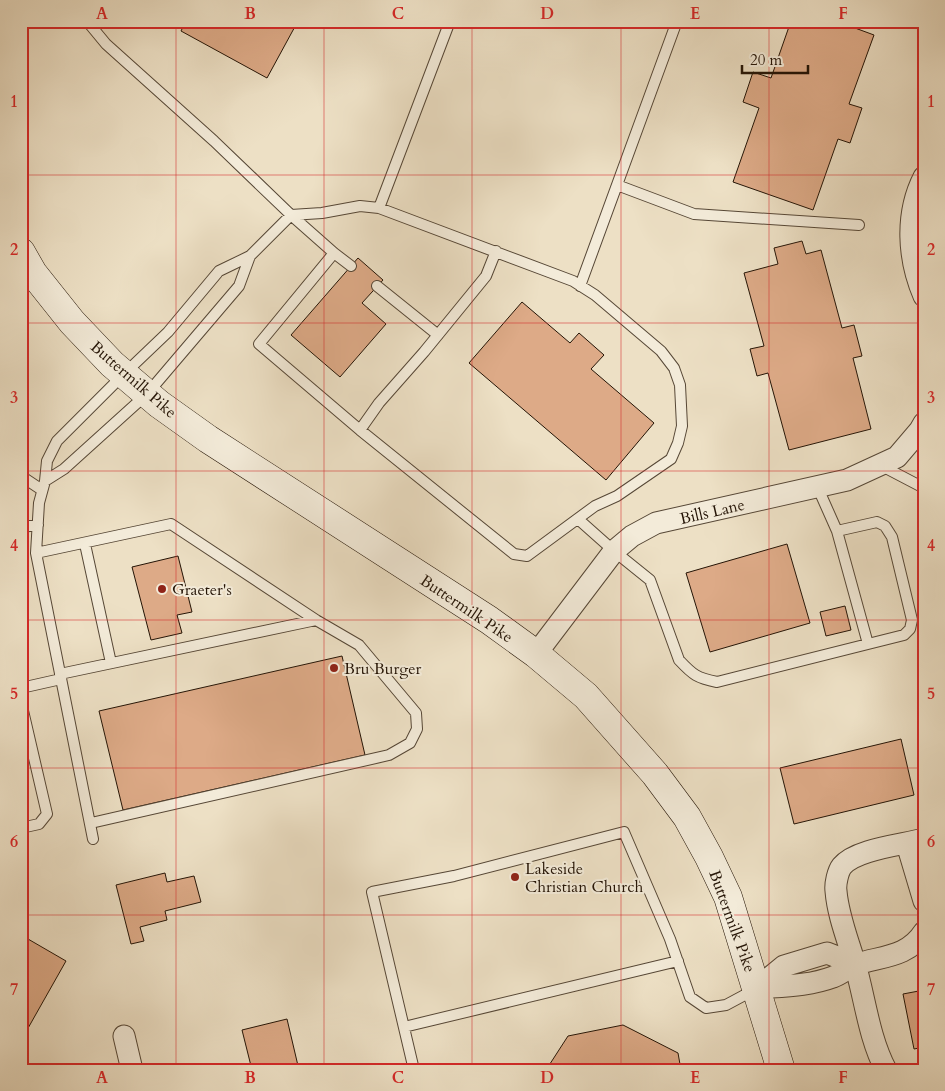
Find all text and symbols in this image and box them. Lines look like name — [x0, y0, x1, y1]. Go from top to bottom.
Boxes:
text: A — [96, 3, 108, 25]
text: B — [244, 3, 256, 25]
text: C — [392, 3, 404, 25]
text: D — [540, 3, 554, 25]
text: E — [690, 3, 700, 25]
text: F — [838, 3, 848, 25]
scale bar — [742, 42, 809, 74]
text: 20 m — [750, 50, 782, 70]
text: 1 — [10, 91, 18, 113]
text: 1 — [927, 91, 935, 113]
text: 2 — [10, 239, 18, 261]
text: 2 — [927, 239, 935, 261]
street label: Buttermilk Pike — [86, 336, 181, 423]
text: 3 — [10, 387, 18, 409]
text: 3 — [927, 387, 935, 409]
street label: Bills Lane — [678, 494, 747, 530]
text: 4 — [10, 535, 18, 557]
text: 4 — [927, 535, 935, 557]
street label: Buttermilk Pike — [416, 570, 517, 648]
place label: Graeter's — [172, 579, 232, 601]
marker: Graeter's — [156, 583, 168, 595]
place label: Bru Burger — [344, 658, 422, 680]
marker: Bru Burger — [328, 662, 340, 674]
text: 5 — [10, 683, 18, 705]
text: 5 — [927, 683, 935, 705]
text: 6 — [10, 831, 18, 853]
text: 6 — [927, 831, 935, 853]
place label: Lakeside Christian Church — [525, 858, 643, 898]
street label: Buttermilk Pike — [703, 867, 761, 976]
marker: Lakeside Christian Church — [509, 871, 521, 883]
text: 7 — [10, 979, 18, 1001]
text: 7 — [927, 979, 935, 1001]
text: A — [96, 1067, 108, 1089]
text: B — [244, 1067, 256, 1089]
text: C — [392, 1067, 404, 1089]
text: D — [540, 1067, 554, 1089]
text: E — [690, 1067, 700, 1089]
text: F — [838, 1067, 848, 1089]

